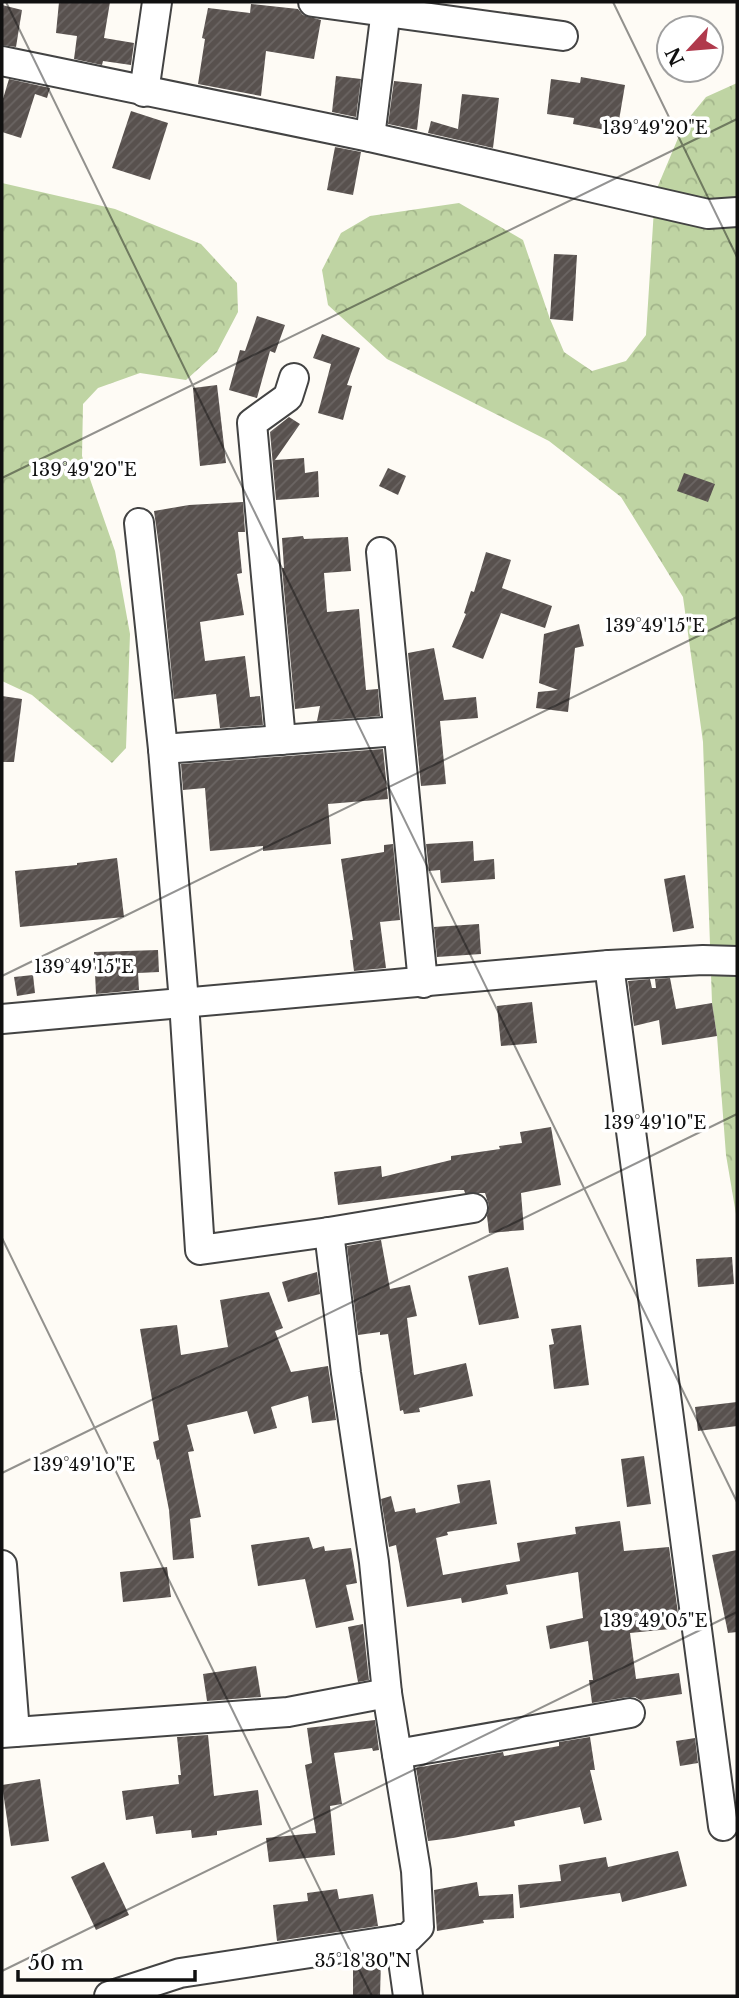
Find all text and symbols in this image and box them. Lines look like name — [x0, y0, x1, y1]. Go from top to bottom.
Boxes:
north arrow — [655, 14, 725, 84]
text: N — [661, 43, 689, 69]
text: 139°49'20"E — [602, 117, 708, 139]
text: 139°49'20"E — [31, 459, 137, 481]
text: 139°49'15"E — [605, 615, 705, 637]
text: 139°49'15"E — [34, 956, 134, 978]
text: 139°49'10"E — [604, 1112, 706, 1134]
text: 139°49'10"E — [33, 1454, 135, 1476]
text: 139°49'05"E — [602, 1610, 708, 1632]
scale bar — [18, 1938, 194, 1982]
text: 50 m — [28, 1950, 84, 1976]
text: 35°18'30"N — [314, 1950, 412, 1972]

